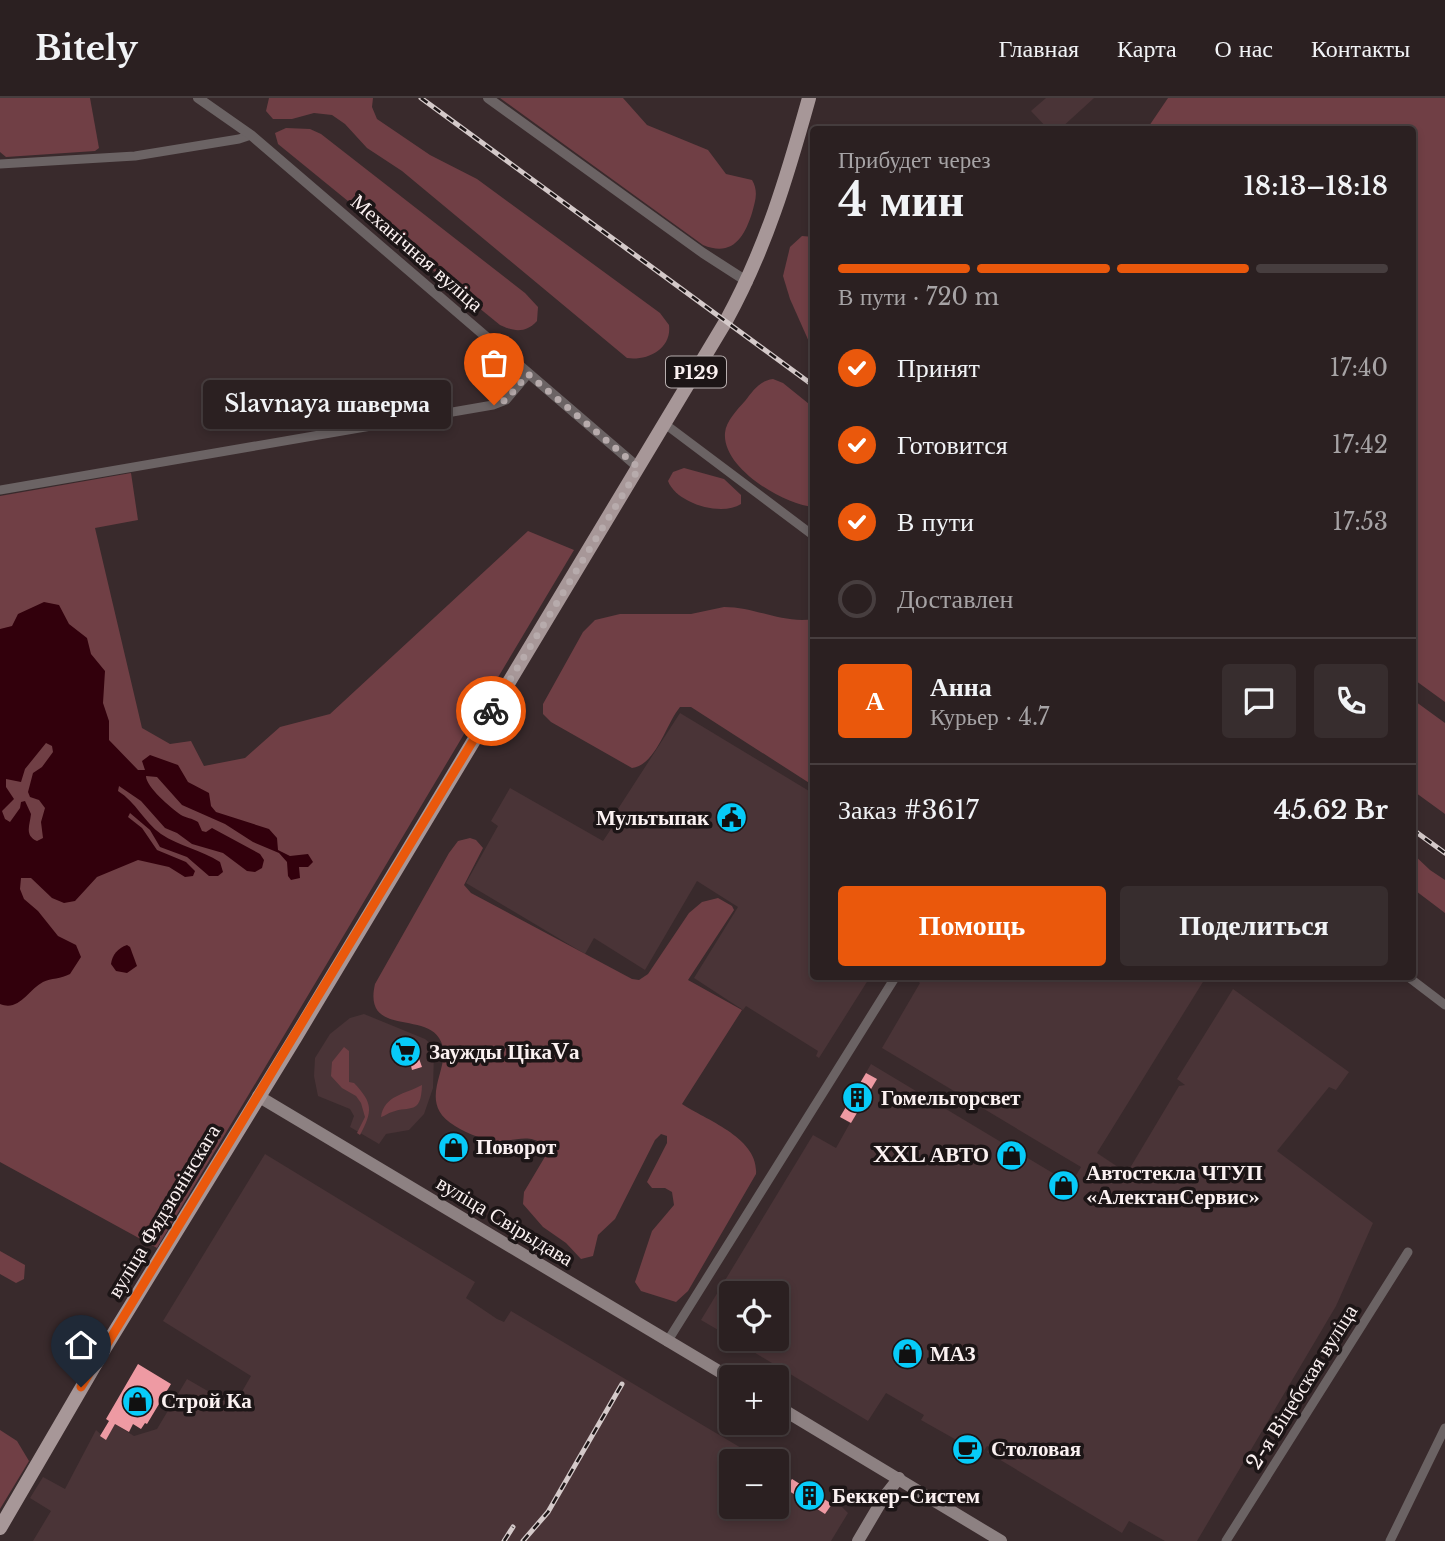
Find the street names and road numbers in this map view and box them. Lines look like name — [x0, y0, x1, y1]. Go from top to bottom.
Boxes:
street label: Механічная вуліца — [346, 189, 489, 318]
road number: Р129 — [666, 356, 726, 388]
street label: вуліца Фядзюнінскага — [102, 1119, 226, 1302]
street label: вуліца Свірыдава — [432, 1170, 579, 1272]
street label: 2-я Віцебская вуліца — [1241, 1299, 1364, 1474]

